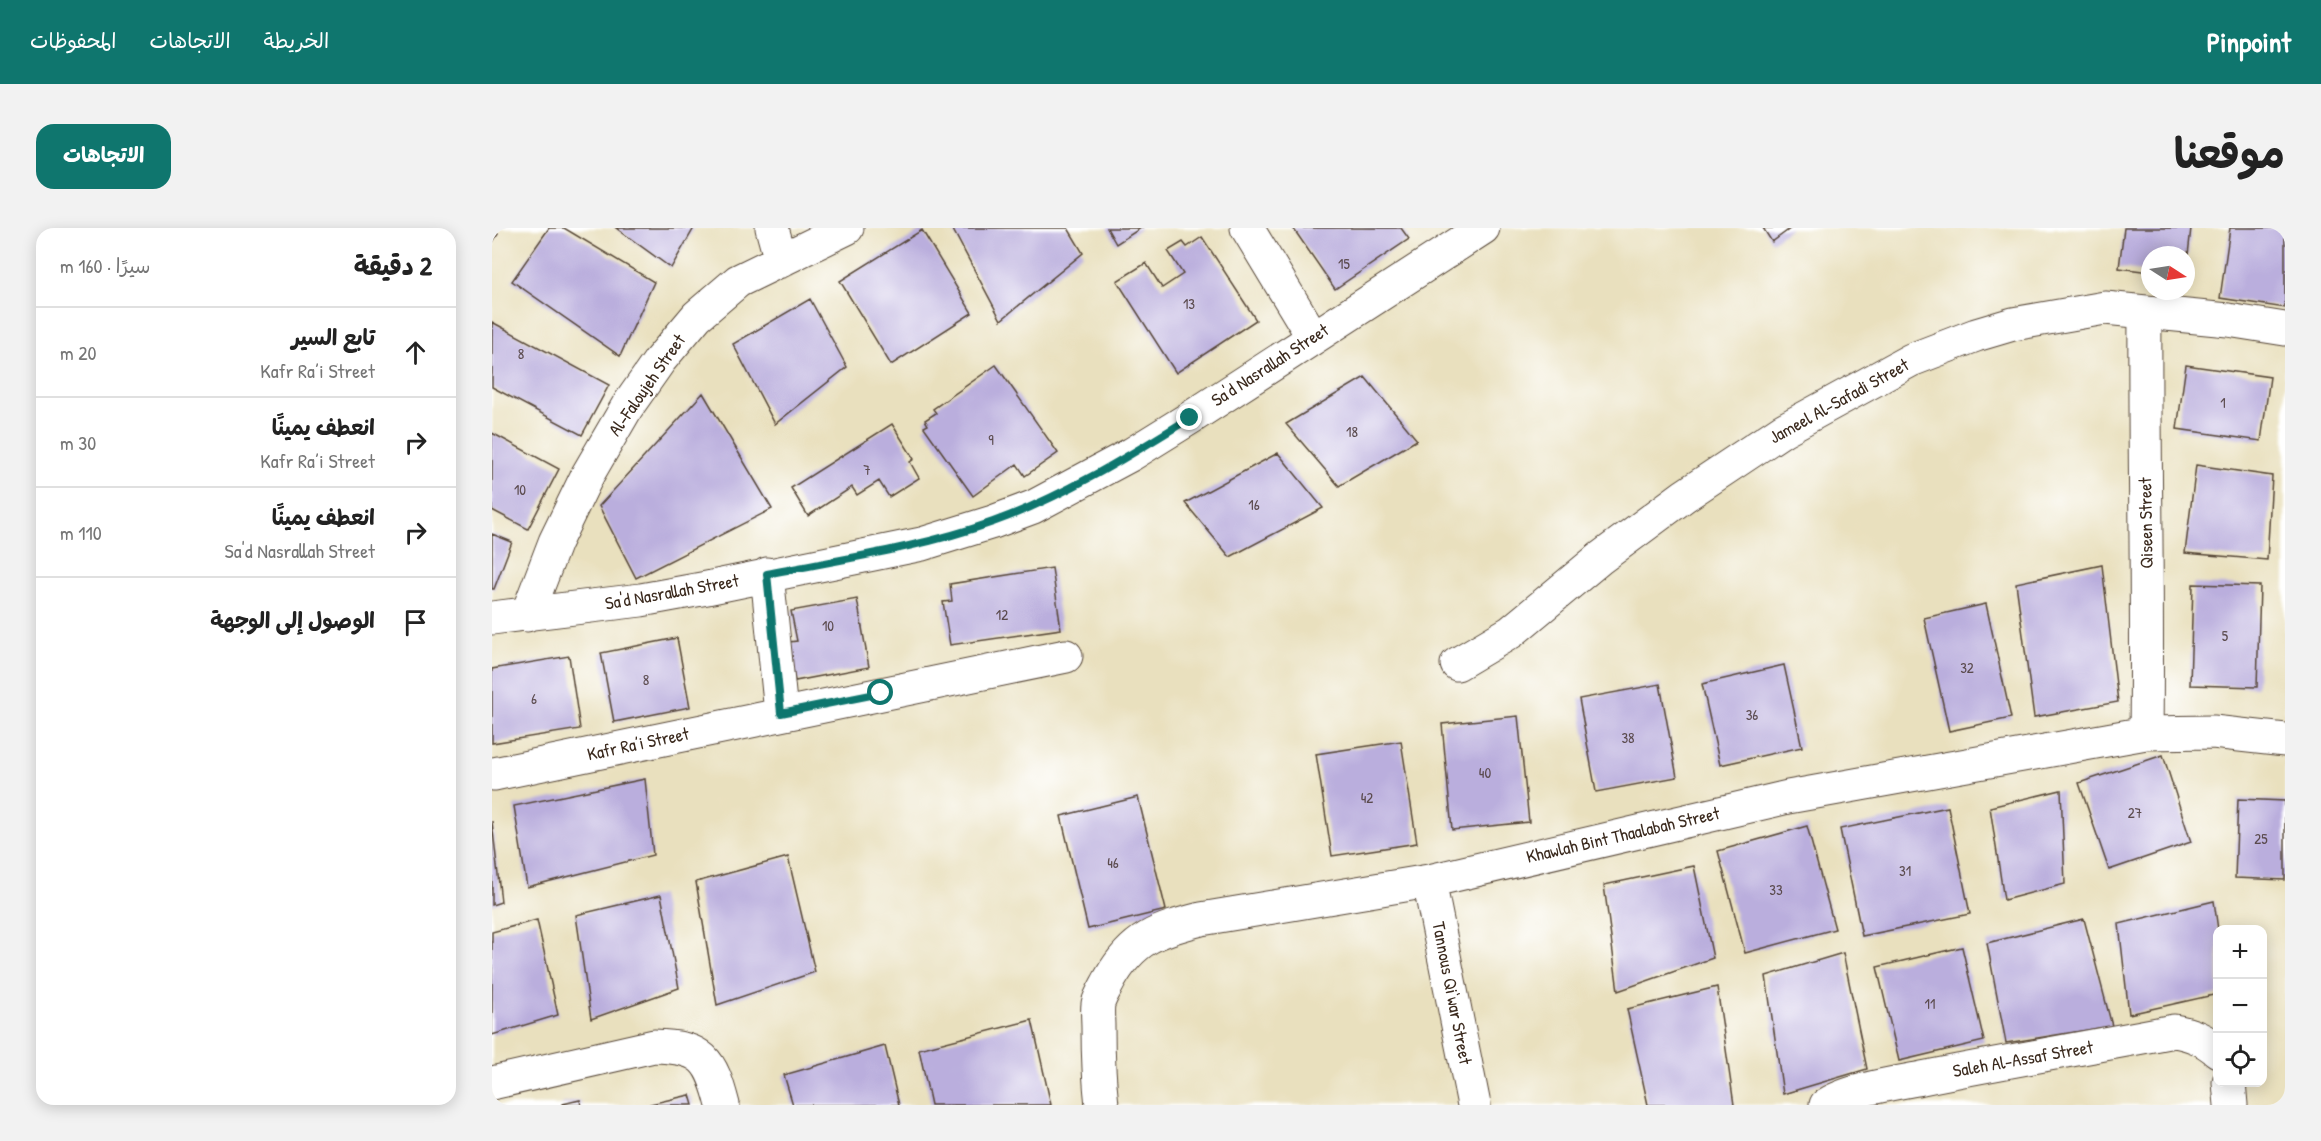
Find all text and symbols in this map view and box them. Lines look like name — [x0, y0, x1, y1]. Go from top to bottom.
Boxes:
text: Pinpoint — [2207, 23, 2291, 61]
text: المحفوظات — [30, 26, 116, 55]
text: الاتجاهات — [149, 26, 231, 55]
text: الخريطة — [264, 26, 329, 55]
button: الاتجاهات — [36, 124, 171, 189]
text: موقعنا — [2174, 124, 2285, 181]
north arrow — [2141, 246, 2195, 300]
text: 2 دقيقة — [354, 248, 432, 283]
text: سيرًا · 160 m — [60, 252, 150, 279]
house number: 15 — [1338, 253, 1351, 274]
house number: 13 — [1183, 293, 1195, 314]
street label: Sa'd Nasrallah Street — [1206, 317, 1334, 412]
text: تابع السير — [292, 322, 375, 352]
street label: Al-Faloujeh Street — [602, 328, 691, 441]
icon: ahead — [399, 336, 432, 369]
text: 20 m — [60, 339, 97, 366]
house number: 8 — [518, 343, 524, 364]
street label: Jameel Al-Safadi Street — [1764, 351, 1914, 449]
text: Kafr Ra’i Street — [260, 357, 375, 384]
house number: 1 — [2220, 392, 2226, 413]
route end — [1176, 404, 1202, 430]
text: انعطف يمينًا — [272, 412, 375, 442]
house number: 18 — [1346, 421, 1358, 442]
icon: right — [399, 426, 432, 459]
text: 30 m — [60, 429, 96, 456]
house number: 9 — [988, 429, 994, 450]
text: Kafr Ra’i Street — [260, 447, 375, 474]
house number: 7 — [863, 459, 871, 480]
street label: Qiseen Street — [2132, 476, 2159, 569]
house number: 10 — [514, 479, 526, 500]
house number: 16 — [1248, 494, 1260, 515]
text: انعطف يمينًا — [272, 502, 375, 532]
icon: right — [399, 516, 432, 549]
text: 110 m — [60, 519, 102, 546]
text: Sa'd Nasrallah Street — [225, 537, 375, 564]
street label: Sa'd Nasrallah Street — [603, 567, 742, 616]
house number: 12 — [996, 604, 1008, 625]
text: الوصول إلى الوجهة — [210, 605, 375, 635]
icon: arrive — [399, 606, 432, 639]
house number: 10 — [822, 615, 834, 636]
house number: 5 — [2222, 625, 2229, 646]
house number: 32 — [1960, 657, 1974, 678]
house number: 8 — [643, 669, 649, 690]
route start — [867, 679, 893, 705]
house number: 6 — [531, 688, 537, 709]
house number: 36 — [1746, 704, 1758, 725]
street label: Kafr Ra’i Street — [585, 720, 692, 766]
house number: 38 — [1621, 727, 1635, 748]
house number: 40 — [1479, 762, 1491, 783]
house number: 42 — [1361, 787, 1373, 808]
street label: Khawlah Bint Thaalabah Street — [1524, 800, 1723, 869]
house number: 27 — [2128, 802, 2142, 823]
house number: 25 — [2254, 828, 2268, 849]
house number: 46 — [1107, 852, 1119, 873]
house number: 31 — [1899, 860, 1911, 881]
house number: 33 — [1769, 879, 1783, 900]
street label: Tannous Qi‘war Street — [1426, 919, 1479, 1067]
map controls — [2213, 925, 2267, 1087]
button: + — [2213, 925, 2267, 979]
button: − — [2213, 979, 2267, 1033]
house number: 11 — [1925, 993, 1935, 1014]
button: locate — [2213, 1033, 2267, 1087]
street label: Saleh Al-Assaf Street — [1951, 1034, 2096, 1083]

